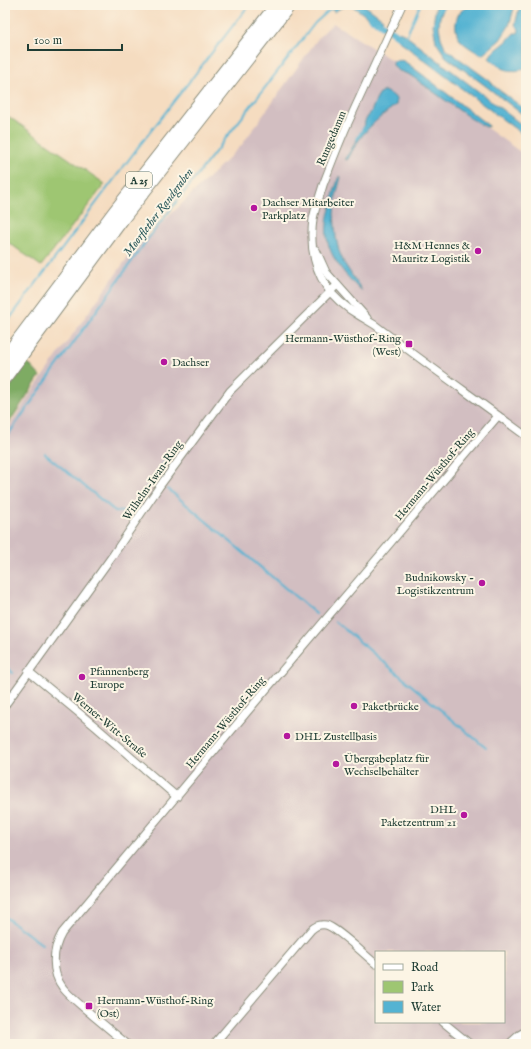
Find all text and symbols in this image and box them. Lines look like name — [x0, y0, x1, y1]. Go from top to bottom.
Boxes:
scale bar — [28, 26, 122, 52]
text: 100 m — [34, 33, 62, 48]
street label: Rungedamm — [314, 108, 350, 168]
water label: Moorflether Randgraben — [120, 165, 198, 260]
road number: A 25 — [126, 172, 152, 188]
place label: Dachser Mitarbeiter Parkplatz — [262, 196, 354, 223]
marker: Dachser Mitarbeiter Parkplatz — [249, 203, 259, 213]
place label: H&M Hennes & Mauritz Logistik — [392, 239, 470, 266]
marker: H&M Hennes & Mauritz Logistik — [473, 246, 483, 256]
place label: Hermann-Wüsthof-Ring (West) — [285, 332, 402, 359]
marker: Hermann-Wüsthof-Ring (West) — [404, 339, 414, 349]
place label: Dachser — [172, 356, 209, 370]
marker: Dachser — [159, 357, 169, 367]
street label: Hermann-Wüsthof-Ring — [392, 425, 478, 524]
street label: Wilhelm-Iwan-Ring — [120, 437, 186, 523]
place label: Budnikowsky - Logistikzentrum — [397, 571, 474, 598]
marker: Budnikowsky - Logistikzentrum — [477, 578, 487, 588]
place label: Pfannenberg Europe — [90, 665, 150, 692]
marker: Pfannenberg Europe — [77, 672, 87, 682]
street label: Hermann-Wüsthof-Ring — [183, 673, 269, 772]
street label: Werner-Witt-Straße — [69, 690, 150, 761]
place label: Paketbrücke — [362, 700, 419, 714]
marker: Paketbrücke — [349, 701, 359, 711]
place label: DHL Zustellbasis — [295, 730, 377, 744]
marker: DHL Zustellbasis — [282, 731, 292, 741]
place label: Übergabeplatz für Wechselbehälter — [344, 752, 429, 779]
marker: Übergabeplatz für Wechselbehälter — [331, 759, 341, 769]
place label: DHL Paketzentrum 21 — [381, 803, 456, 830]
marker: DHL Paketzentrum 21 — [459, 810, 469, 820]
legend — [375, 951, 505, 1023]
text: Road — [411, 960, 439, 975]
text: Park — [411, 980, 434, 995]
place label: Hermann-Wüsthof-Ring (Ost) — [97, 994, 214, 1021]
text: Water — [411, 1000, 442, 1015]
marker: Hermann-Wüsthof-Ring (Ost) — [84, 1001, 94, 1011]

